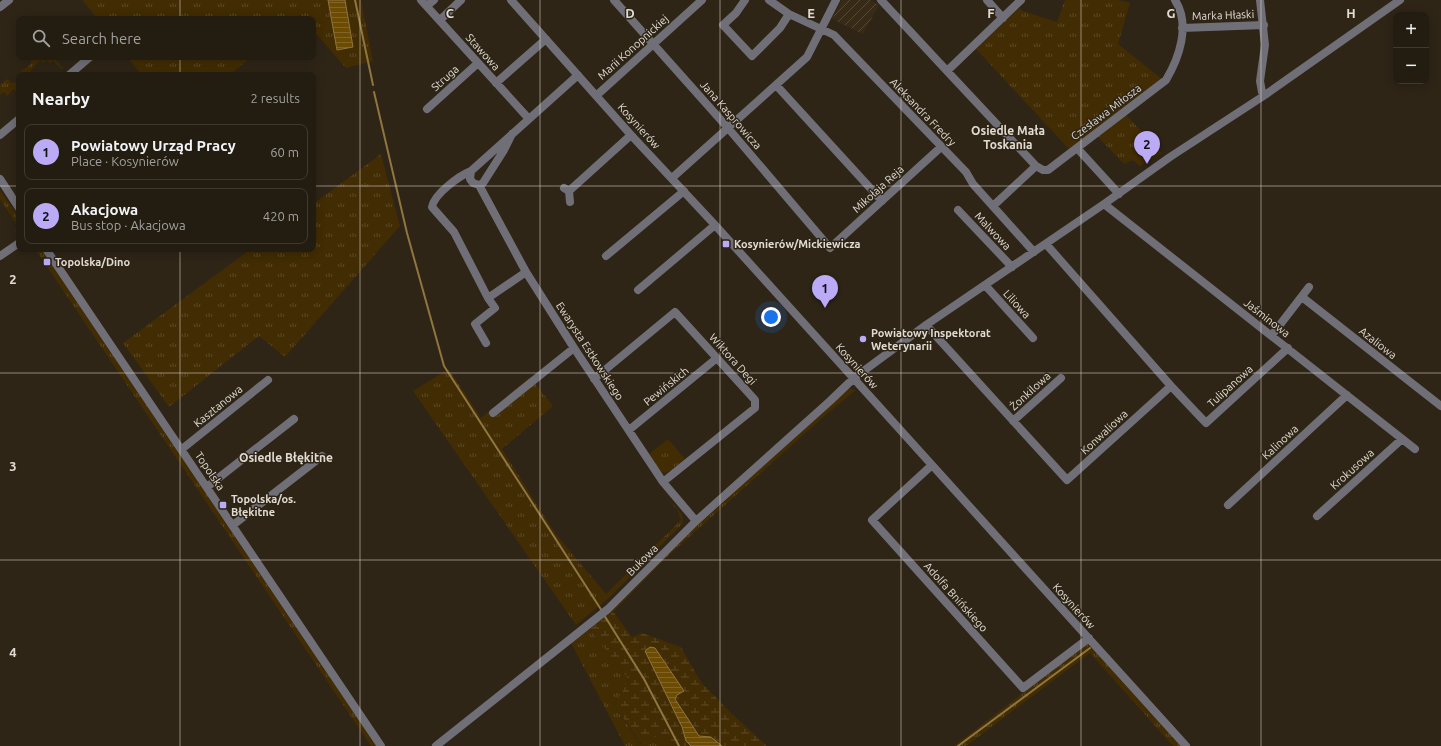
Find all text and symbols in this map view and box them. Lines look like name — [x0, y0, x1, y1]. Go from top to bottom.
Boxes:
text: C — [446, 6, 455, 20]
text: D — [625, 6, 635, 20]
text: E — [807, 6, 815, 20]
text: F — [987, 6, 995, 20]
text: G — [1167, 6, 1176, 20]
text: H — [1346, 6, 1356, 20]
street label: Marka Hłaski — [1192, 8, 1254, 22]
street label: Marii Konopnickiej — [595, 12, 671, 82]
map controls — [1393, 12, 1429, 84]
button: + — [1393, 12, 1429, 48]
search box — [16, 16, 316, 60]
icon: search — [30, 27, 52, 49]
text: Search here — [62, 30, 141, 47]
street label: Stawowa — [464, 31, 502, 73]
button: − — [1393, 48, 1429, 84]
street label: Struga — [429, 63, 461, 93]
street label: Aleksandra Fredry — [888, 76, 959, 149]
street label: Jana Kasprowicza — [698, 78, 764, 152]
street label: Czesława Miłosza — [1068, 82, 1144, 142]
text: Nearby — [32, 89, 90, 108]
text: 2 results — [250, 91, 300, 105]
street label: Kosynierów — [615, 101, 663, 152]
district label: Osiedle Mała Toskania — [971, 124, 1045, 151]
pin: 2 — [1134, 131, 1160, 164]
text: Powiatowy Urząd Pracy — [71, 137, 236, 154]
text: 1 — [42, 145, 50, 159]
text: 60 m — [270, 145, 299, 159]
text: Place · Kosynierów — [71, 154, 179, 168]
street label: Mikołaja Reja — [850, 163, 906, 215]
text: Akacjowa — [71, 201, 138, 218]
text: 2 — [42, 209, 50, 223]
text: 420 m — [263, 209, 299, 223]
street label: Malwowa — [973, 210, 1013, 252]
text: Bus stop · Akacjowa — [71, 218, 186, 232]
place label: Kosynierów/Mickiewicza — [734, 238, 860, 250]
marker: Kosynierów/Mickiewicza — [721, 239, 731, 249]
place label: Topolska/Dino — [55, 256, 130, 268]
marker: Topolska/Dino — [42, 257, 52, 267]
text: 2 — [9, 272, 17, 286]
pin: 1 — [812, 275, 838, 308]
street label: Liliowa — [1001, 287, 1033, 321]
street label: Jaśminowa — [1242, 296, 1292, 340]
street label: Ewarysta Estkowskiego — [554, 300, 626, 402]
your location — [761, 307, 781, 327]
street label: Azaliowa — [1357, 325, 1399, 361]
place label: Powiatowy Inspektorat Weterynarii — [871, 327, 991, 352]
street label: Wiktora Degi — [707, 331, 759, 387]
marker: Powiatowy Inspektorat Weterynarii — [858, 334, 868, 344]
street label: Kosynierów — [833, 341, 881, 392]
street label: Tulipanowa — [1205, 363, 1255, 409]
street label: Pewińskich — [641, 364, 691, 408]
street label: Żonkilowa — [1007, 370, 1053, 412]
street label: Kasztanowa — [191, 383, 245, 429]
street label: Konwaliowa — [1078, 407, 1130, 457]
street label: Kalinowa — [1260, 422, 1300, 462]
street label: Krokusowa — [1328, 446, 1376, 492]
street label: Topolska — [193, 450, 227, 492]
district label: Osiedle Błękitne — [239, 451, 333, 465]
text: 3 — [9, 459, 17, 473]
place label: Topolska/os. Błękitne — [231, 493, 296, 519]
marker: Topolska/os. Błękitne — [218, 500, 228, 510]
street label: Bukowa — [624, 542, 660, 578]
street label: Adolfa Bnińskiego — [922, 560, 990, 634]
street label: Kosynierów — [1050, 581, 1098, 632]
text: 4 — [9, 645, 17, 659]

